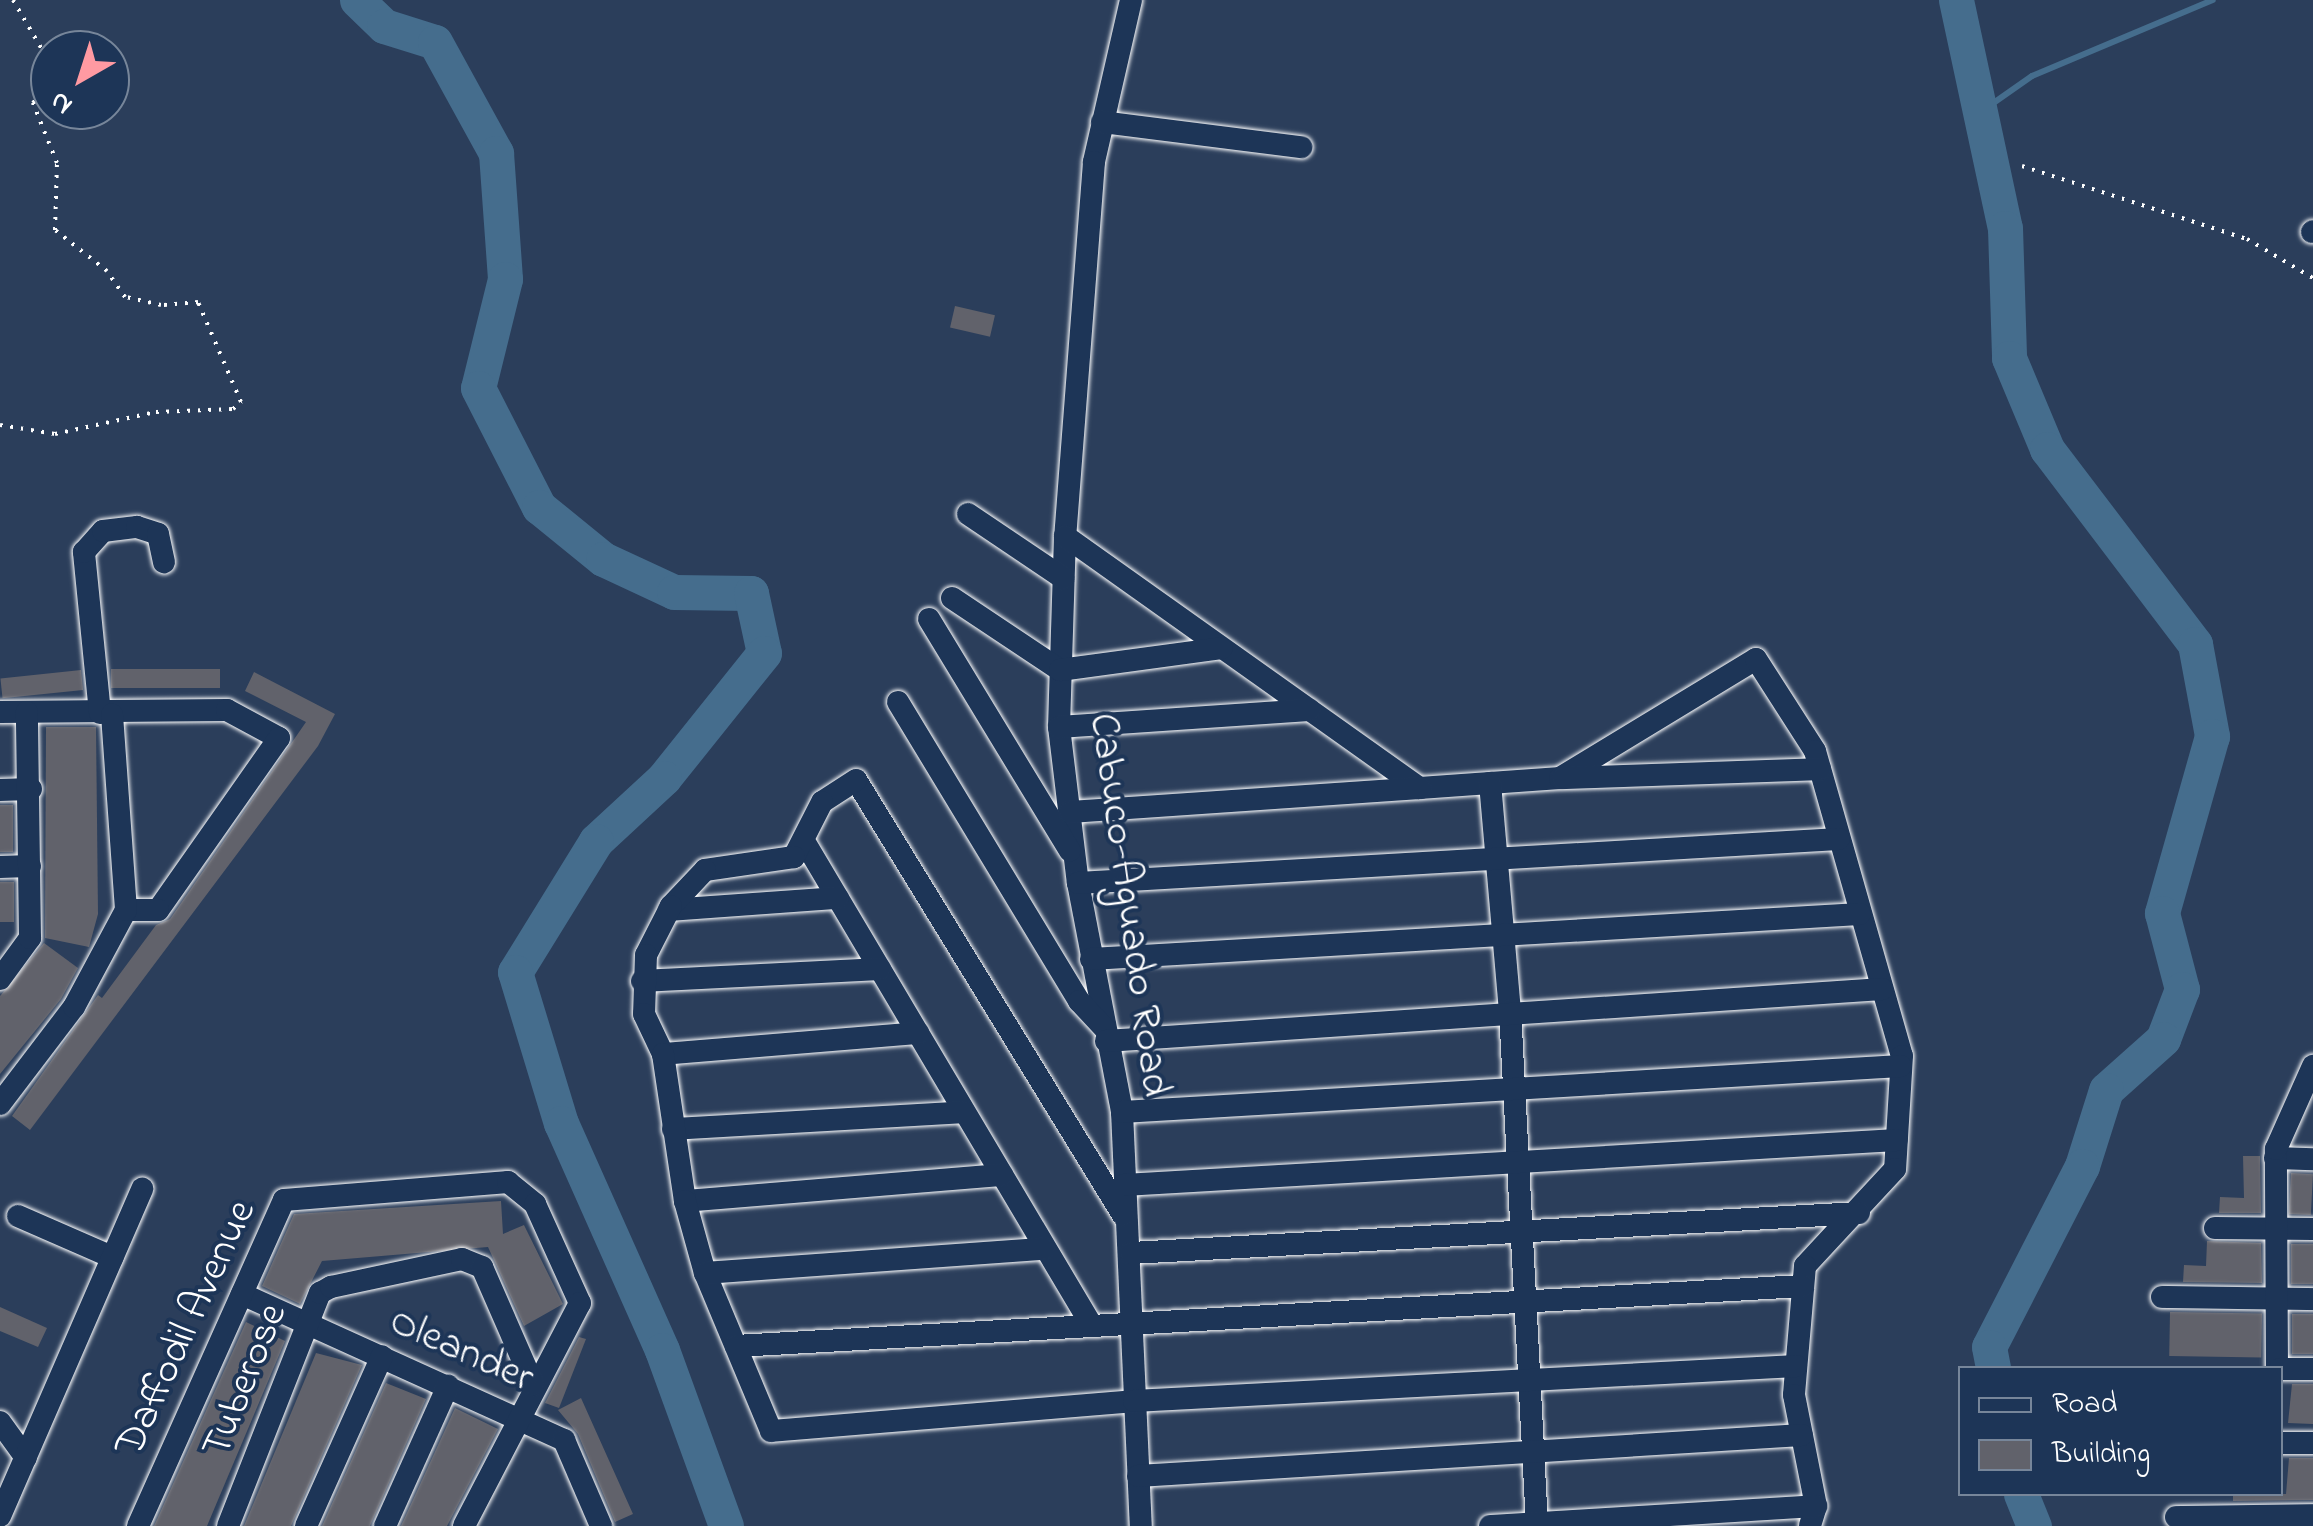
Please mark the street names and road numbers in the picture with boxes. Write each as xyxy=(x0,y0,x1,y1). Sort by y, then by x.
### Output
street label: Cabuco-Aguado Road xyxy=(1076,710,1180,1100)
street label: Daffodil Avenue xyxy=(106,1193,268,1465)
street label: Tuberose xyxy=(192,1297,300,1465)
street label: Oleander xyxy=(381,1297,541,1405)

